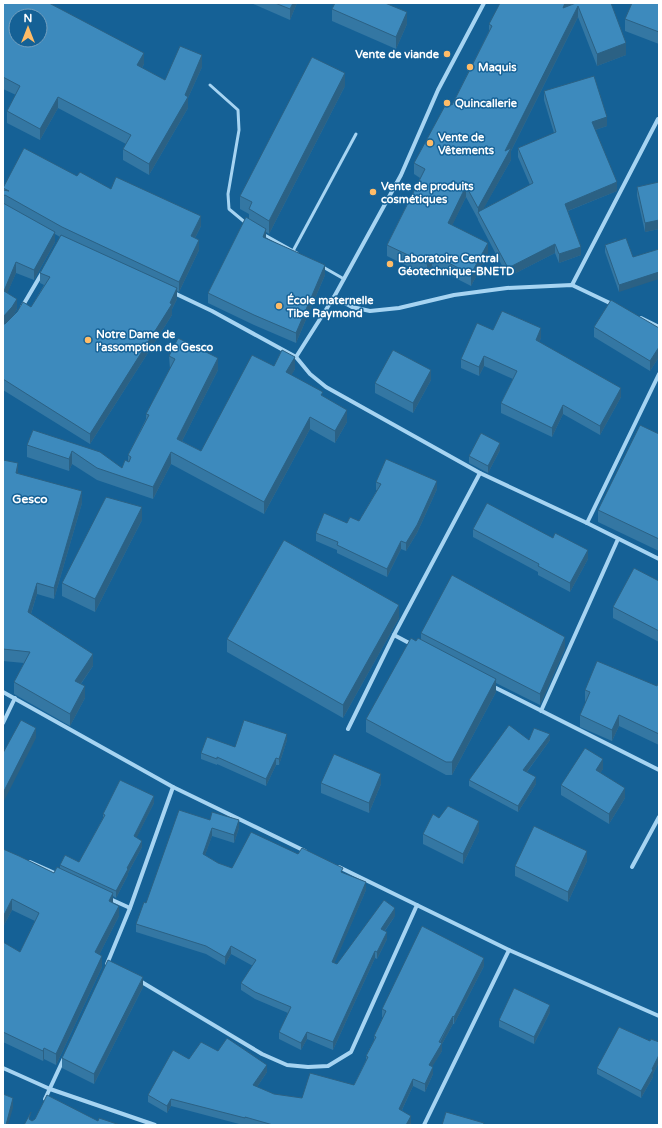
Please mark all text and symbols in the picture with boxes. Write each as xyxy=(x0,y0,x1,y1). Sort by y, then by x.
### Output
north arrow xyxy=(8,8,48,48)
text: N xyxy=(24,12,32,25)
place label: Vente de viande xyxy=(355,48,440,61)
marker: Vente de viande xyxy=(442,49,452,59)
place label: Maquis xyxy=(478,61,517,75)
marker: Maquis xyxy=(465,62,475,72)
place label: Quincallerie xyxy=(455,97,518,110)
marker: Quincallerie xyxy=(442,98,452,108)
place label: Vente de Vêtements xyxy=(438,131,495,157)
marker: Vente de Vêtements xyxy=(425,138,435,148)
place label: Vente de produits cosmétiques xyxy=(381,180,474,207)
marker: Vente de produits cosmétiques xyxy=(368,187,378,197)
place label: Laboratoire Central Géotechnique-BNETD xyxy=(398,252,514,279)
marker: Laboratoire Central Géotechnique-BNETD xyxy=(385,259,395,269)
place label: École maternelle Tibe Raymond xyxy=(286,293,374,321)
marker: École maternelle Tibe Raymond xyxy=(274,301,284,311)
place label: Notre Dame de l’assomption de Gesco xyxy=(96,328,213,355)
marker: Notre Dame de l’assomption de Gesco xyxy=(83,335,93,345)
district label: Gesco xyxy=(12,492,48,506)

